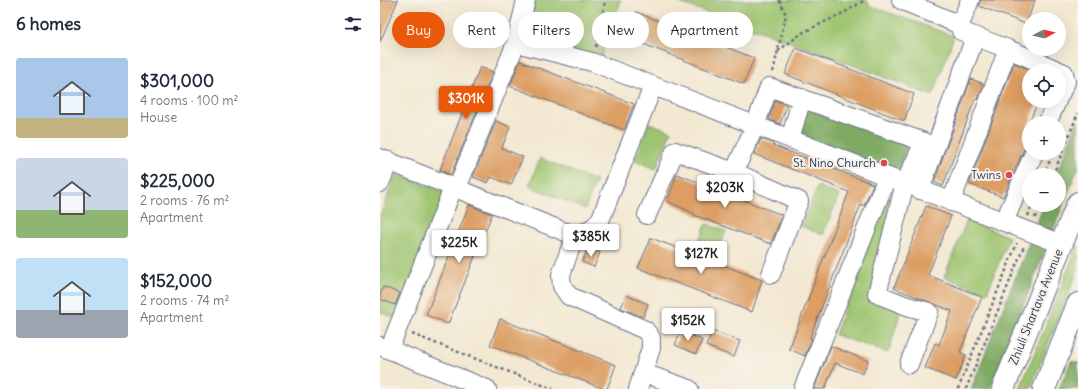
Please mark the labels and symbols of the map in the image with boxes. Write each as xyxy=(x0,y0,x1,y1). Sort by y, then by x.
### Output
north arrow xyxy=(1022,12,1066,56)
pin: $301K xyxy=(438,86,494,120)
place label: St. Nino Church xyxy=(793,155,876,170)
marker: St. Nino Church xyxy=(879,158,889,168)
place label: Twins xyxy=(971,167,1001,182)
marker: Twins xyxy=(1004,170,1014,180)
pin: $203K xyxy=(697,175,753,209)
pin: $385K xyxy=(563,224,619,258)
pin: $225K xyxy=(431,230,487,264)
pin: $127K xyxy=(673,241,729,275)
street label: Zhiuli Shartava Avenue xyxy=(1005,247,1066,367)
pin: $152K xyxy=(660,308,716,342)

